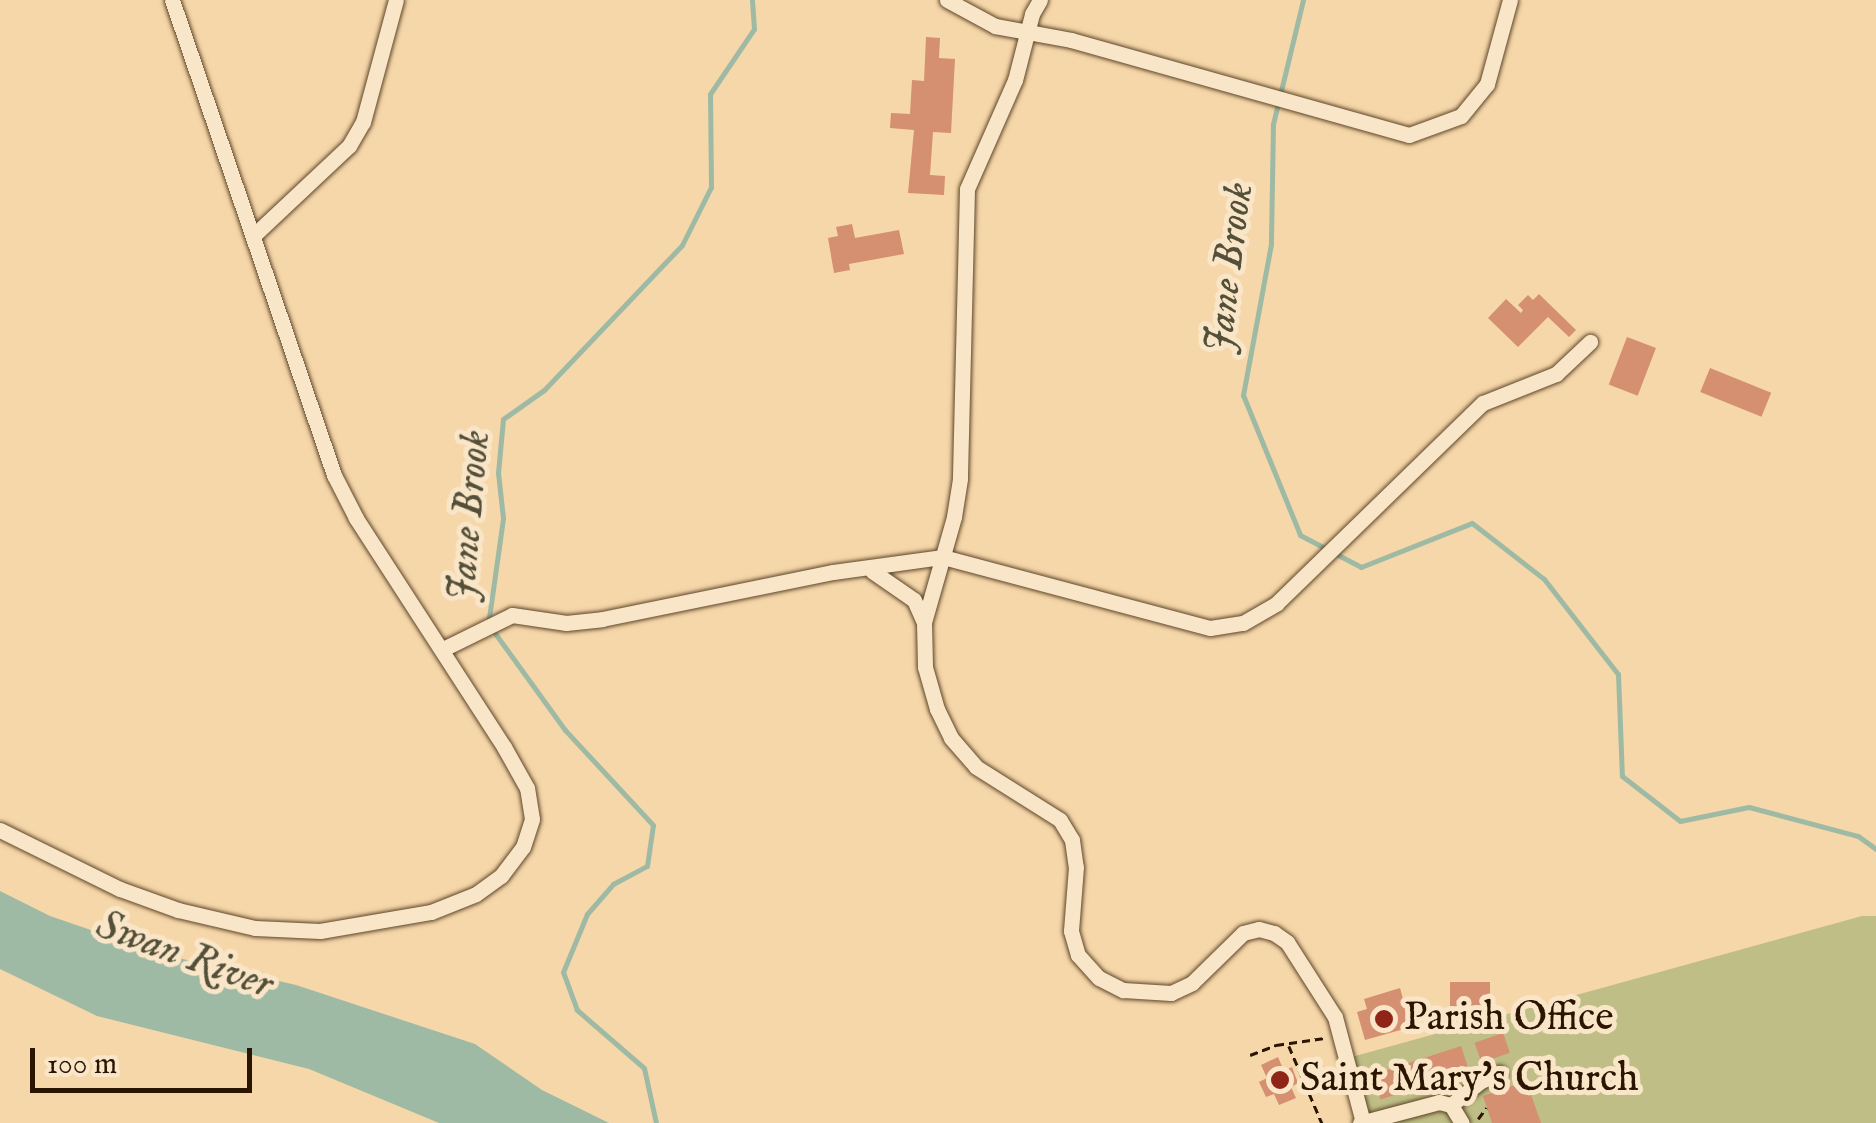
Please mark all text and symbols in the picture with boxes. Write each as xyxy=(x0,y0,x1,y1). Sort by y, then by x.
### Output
water label: Jane Brook xyxy=(1195,180,1265,356)
water label: Jane Brook xyxy=(437,428,503,604)
water label: Swan River xyxy=(89,901,279,1011)
place label: Parish Office xyxy=(1404,995,1614,1043)
marker: Parish Office xyxy=(1373,1008,1395,1030)
scale bar xyxy=(35,1028,258,1090)
text: 100 m xyxy=(47,1046,117,1084)
place label: Saint Mary's Church xyxy=(1300,1056,1638,1104)
marker: Saint Mary's Church xyxy=(1269,1069,1291,1091)

